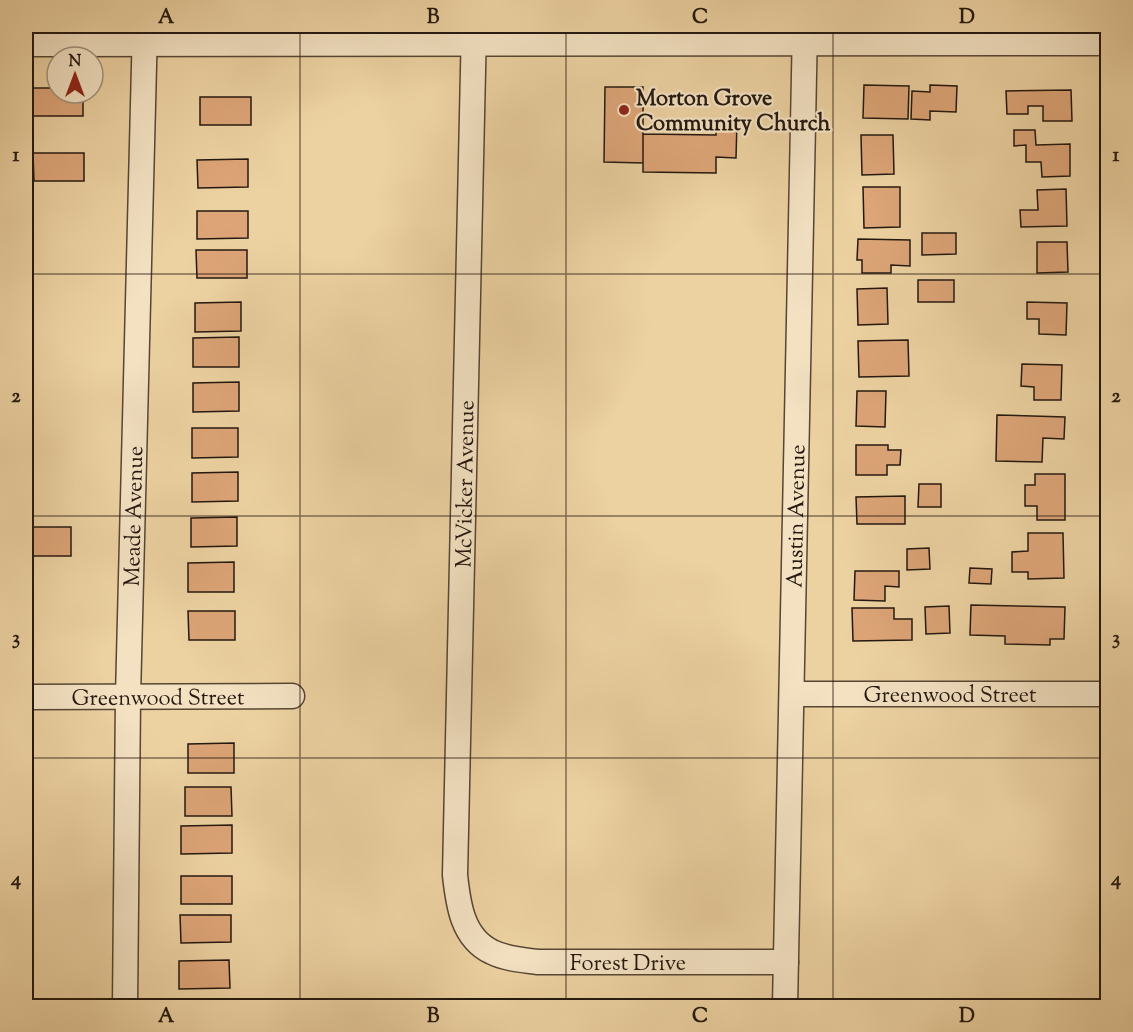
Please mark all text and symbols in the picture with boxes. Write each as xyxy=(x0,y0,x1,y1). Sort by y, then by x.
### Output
text: A xyxy=(158,4,175,33)
text: B xyxy=(427,4,440,33)
text: C xyxy=(692,4,708,33)
text: D xyxy=(959,4,975,33)
north arrow xyxy=(45,45,105,105)
text: N xyxy=(69,51,82,74)
place label: Morton Grove Community Church xyxy=(636,84,831,141)
marker: Morton Grove Community Church xyxy=(617,103,631,117)
text: 1 xyxy=(13,142,20,171)
text: 1 xyxy=(1113,142,1120,171)
text: 2 xyxy=(11,383,21,412)
text: 2 xyxy=(1111,383,1121,412)
street label: McVicker Avenue xyxy=(450,400,484,568)
street label: Austin Avenue xyxy=(781,444,815,588)
street label: Meade Avenue xyxy=(118,445,153,587)
text: 3 xyxy=(12,625,20,654)
text: 3 xyxy=(1112,625,1120,654)
street label: Greenwood Street xyxy=(863,681,1037,713)
street label: Greenwood Street xyxy=(71,683,245,716)
text: 4 xyxy=(10,866,21,895)
text: 4 xyxy=(1110,866,1121,895)
street label: Forest Drive xyxy=(570,949,686,981)
text: A xyxy=(158,1003,175,1032)
text: B xyxy=(427,1003,440,1032)
text: C xyxy=(692,1003,708,1032)
text: D xyxy=(959,1003,975,1032)

